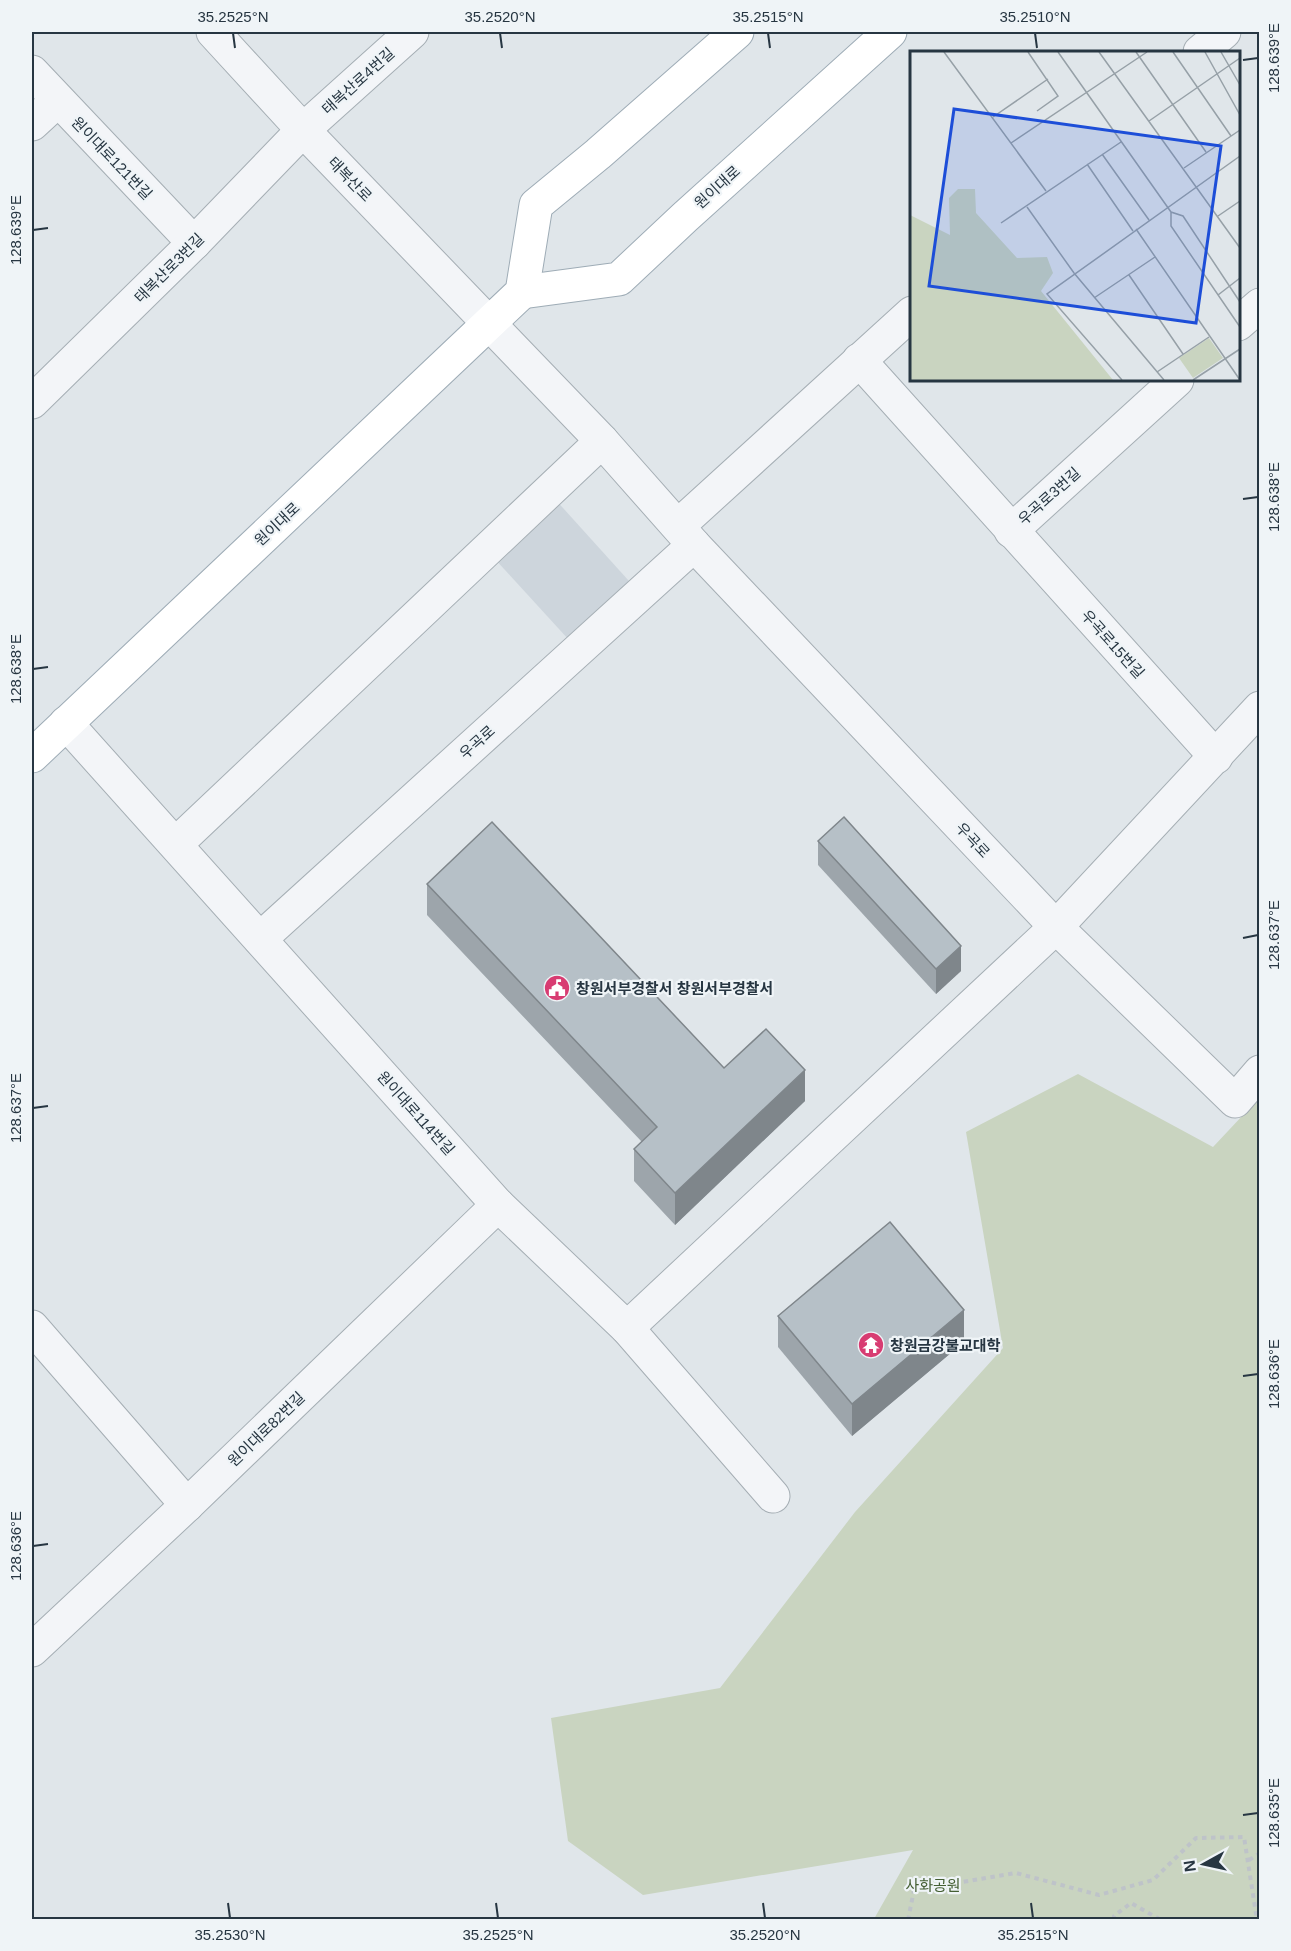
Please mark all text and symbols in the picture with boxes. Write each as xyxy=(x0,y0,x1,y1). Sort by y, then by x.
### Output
text: 35.2525°N xyxy=(197,8,269,25)
text: 35.2520°N xyxy=(464,8,536,25)
text: 35.2515°N xyxy=(732,8,804,25)
text: 35.2510°N xyxy=(999,8,1071,25)
text: 128.639°E xyxy=(1265,23,1282,93)
street label: 태복산로4번길 xyxy=(318,44,398,118)
inset map xyxy=(910,51,1240,381)
street label: 원이대로121번길 xyxy=(68,113,156,203)
street label: 태복산로 xyxy=(325,153,375,205)
street label: 원이대로 xyxy=(691,162,743,212)
text: 128.639°E xyxy=(7,195,24,265)
street label: 태복산로3번길 xyxy=(131,230,207,306)
text: 128.638°E xyxy=(1265,462,1282,532)
street label: 우곡로3번길 xyxy=(1015,464,1083,528)
street label: 원이대로 xyxy=(251,499,303,549)
street label: 우곡로15번길 xyxy=(1078,606,1148,682)
text: 128.638°E xyxy=(7,634,24,704)
street label: 우곡로 xyxy=(456,722,498,762)
street label: 우곡로 xyxy=(953,819,993,861)
text: 128.637°E xyxy=(1265,900,1282,970)
public building icon: 창원서부경찰서 창원서부경찰서 xyxy=(542,973,572,1003)
place label: 창원서부경찰서 창원서부경찰서 xyxy=(576,980,773,997)
street label: 원이대로114번길 xyxy=(374,1068,458,1158)
text: 128.637°E xyxy=(7,1073,24,1143)
temple icon: 창원금강불교대학 xyxy=(856,1330,886,1360)
place label: 창원금강불교대학 xyxy=(890,1337,1001,1354)
text: 128.636°E xyxy=(1265,1339,1282,1409)
street label: 원이대로82번길 xyxy=(224,1388,308,1470)
text: 128.636°E xyxy=(7,1511,24,1581)
text: 128.635°E xyxy=(1265,1778,1282,1848)
north arrow xyxy=(1174,1834,1234,1894)
text: N xyxy=(1180,1859,1199,1873)
park label: 사화공원 xyxy=(905,1877,961,1894)
text: 35.2530°N xyxy=(194,1926,266,1943)
text: 35.2525°N xyxy=(462,1926,534,1943)
text: 35.2520°N xyxy=(729,1926,801,1943)
text: 35.2515°N xyxy=(997,1926,1069,1943)

